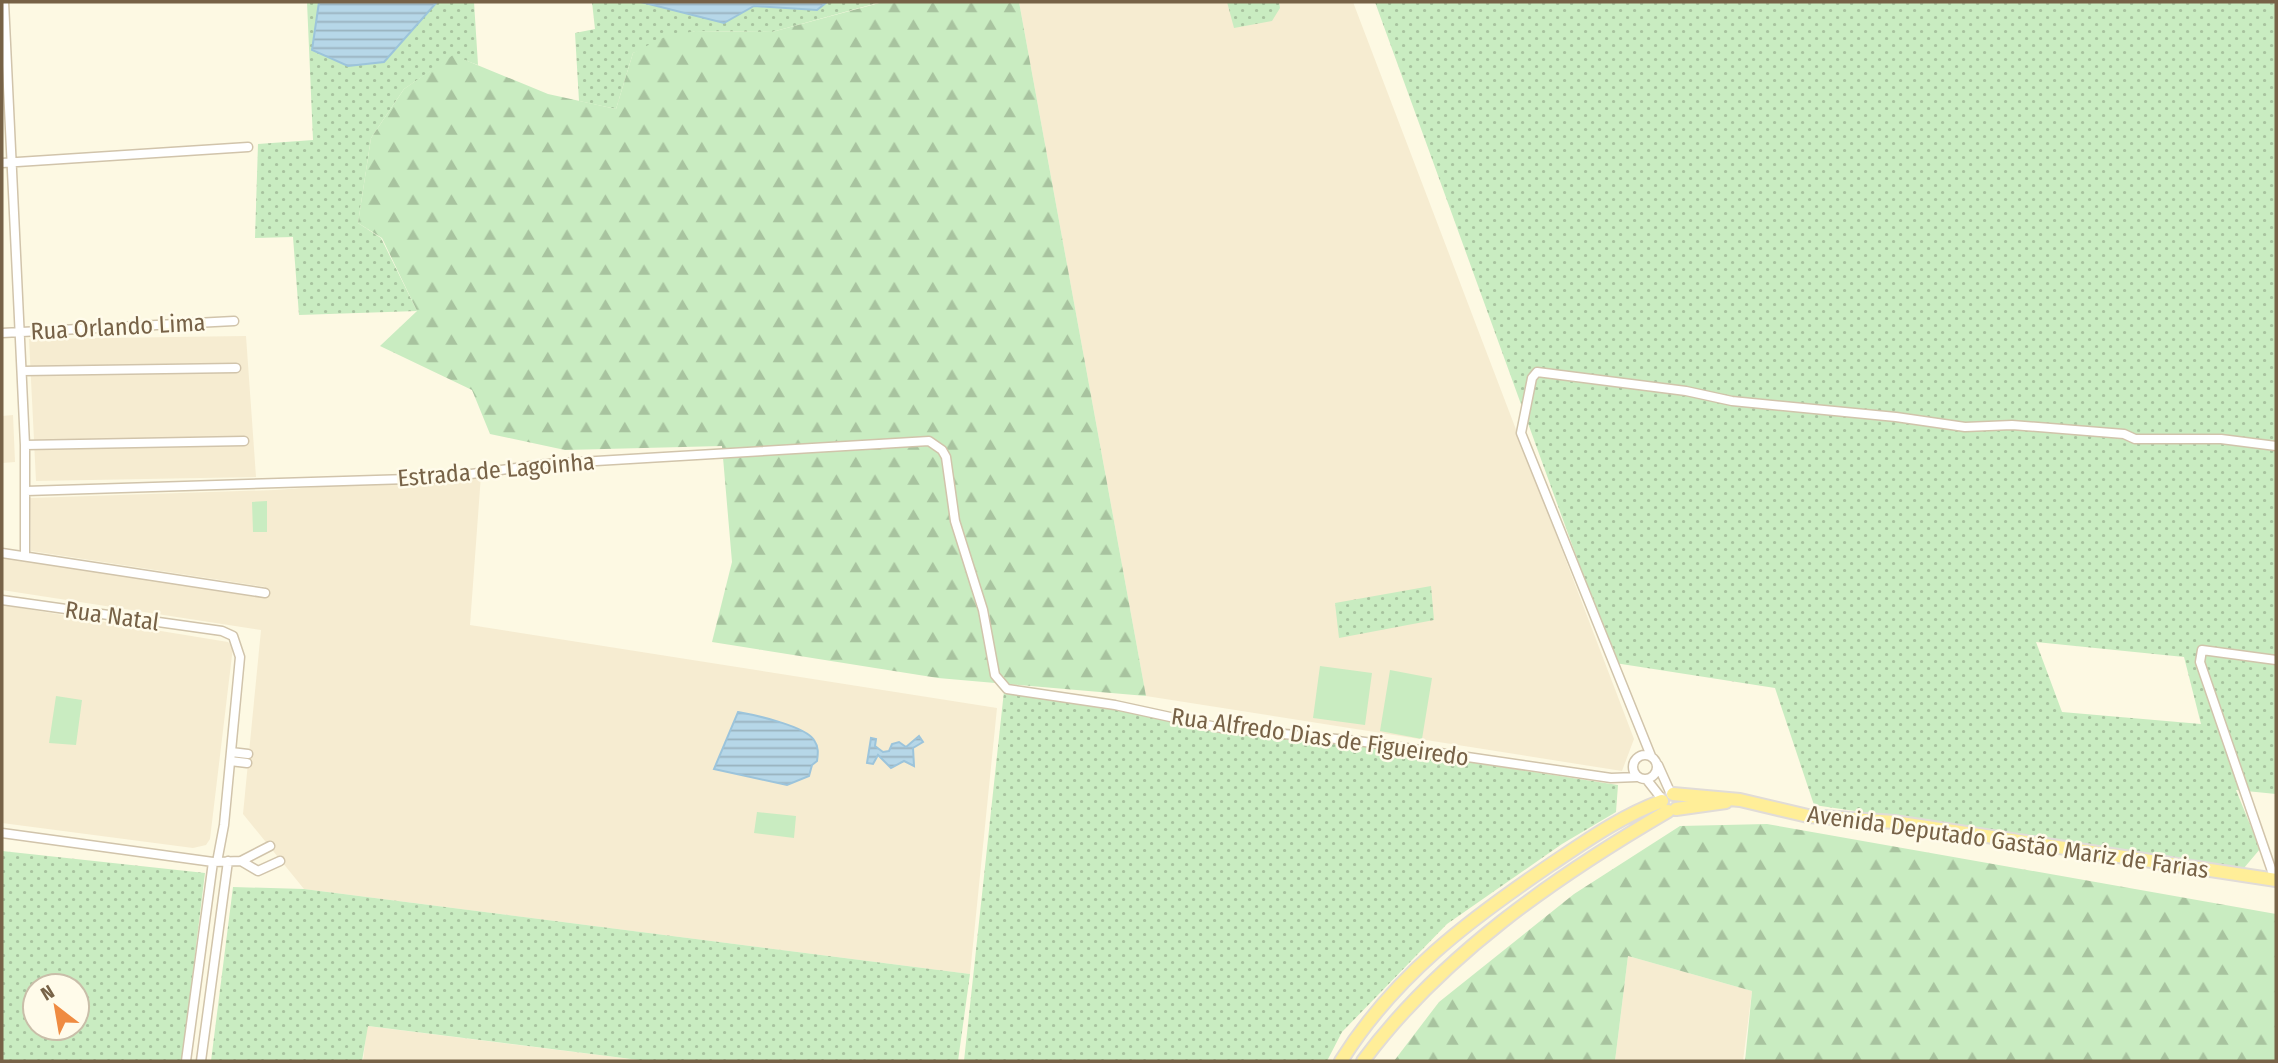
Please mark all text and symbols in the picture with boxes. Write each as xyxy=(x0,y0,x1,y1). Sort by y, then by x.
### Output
street label: Rua Orlando Lima xyxy=(30,308,206,346)
street label: Estrada de Lagoinha xyxy=(396,447,596,493)
street label: Rua Natal xyxy=(63,596,161,636)
street label: Rua Alfredo Dias de Figueiredo xyxy=(1169,702,1471,772)
street label: Avenida Deputado Gastão Mariz de Farias xyxy=(1806,800,2210,884)
north arrow xyxy=(21,972,91,1042)
text: N xyxy=(37,980,58,1006)

